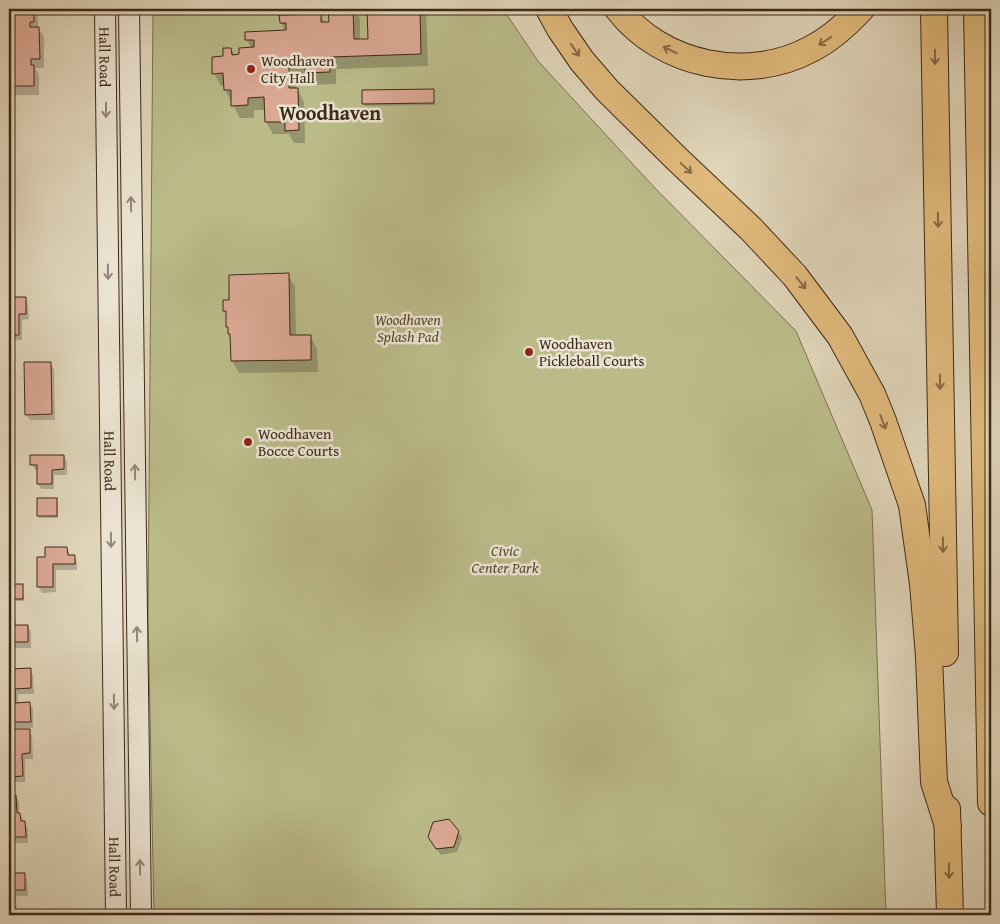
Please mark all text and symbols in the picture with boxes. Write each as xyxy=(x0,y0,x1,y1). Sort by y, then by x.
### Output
street label: Hall Road xyxy=(95,27,116,87)
one-way arrow xyxy=(818,36,832,46)
one-way arrow xyxy=(569,43,580,57)
one-way arrow xyxy=(663,45,678,55)
one-way arrow xyxy=(930,49,940,65)
place label: Woodhaven City Hall xyxy=(261,50,335,88)
marker: Woodhaven City Hall xyxy=(245,63,257,75)
district label: Woodhaven xyxy=(279,98,381,127)
one-way arrow xyxy=(101,102,111,118)
one-way arrow xyxy=(680,162,692,174)
one-way arrow xyxy=(126,196,136,212)
one-way arrow xyxy=(933,212,942,228)
one-way arrow xyxy=(103,264,112,280)
one-way arrow xyxy=(795,276,806,289)
park label: Woodhaven Splash Pad xyxy=(375,309,441,347)
place label: Woodhaven Pickleball Courts xyxy=(539,333,645,371)
marker: Woodhaven Pickleball Courts xyxy=(523,346,535,358)
one-way arrow xyxy=(935,374,945,390)
one-way arrow xyxy=(879,414,888,429)
place label: Woodhaven Bocce Courts xyxy=(258,423,339,461)
street label: Hall Road xyxy=(100,431,121,491)
marker: Woodhaven Bocce Courts xyxy=(242,436,254,448)
one-way arrow xyxy=(130,464,140,480)
one-way arrow xyxy=(106,532,116,548)
one-way arrow xyxy=(938,536,948,553)
park label: Civic Center Park xyxy=(471,540,539,578)
one-way arrow xyxy=(132,626,142,642)
one-way arrow xyxy=(109,694,118,710)
street label: Hall Road xyxy=(105,837,126,897)
one-way arrow xyxy=(135,859,145,875)
one-way arrow xyxy=(944,863,953,879)

